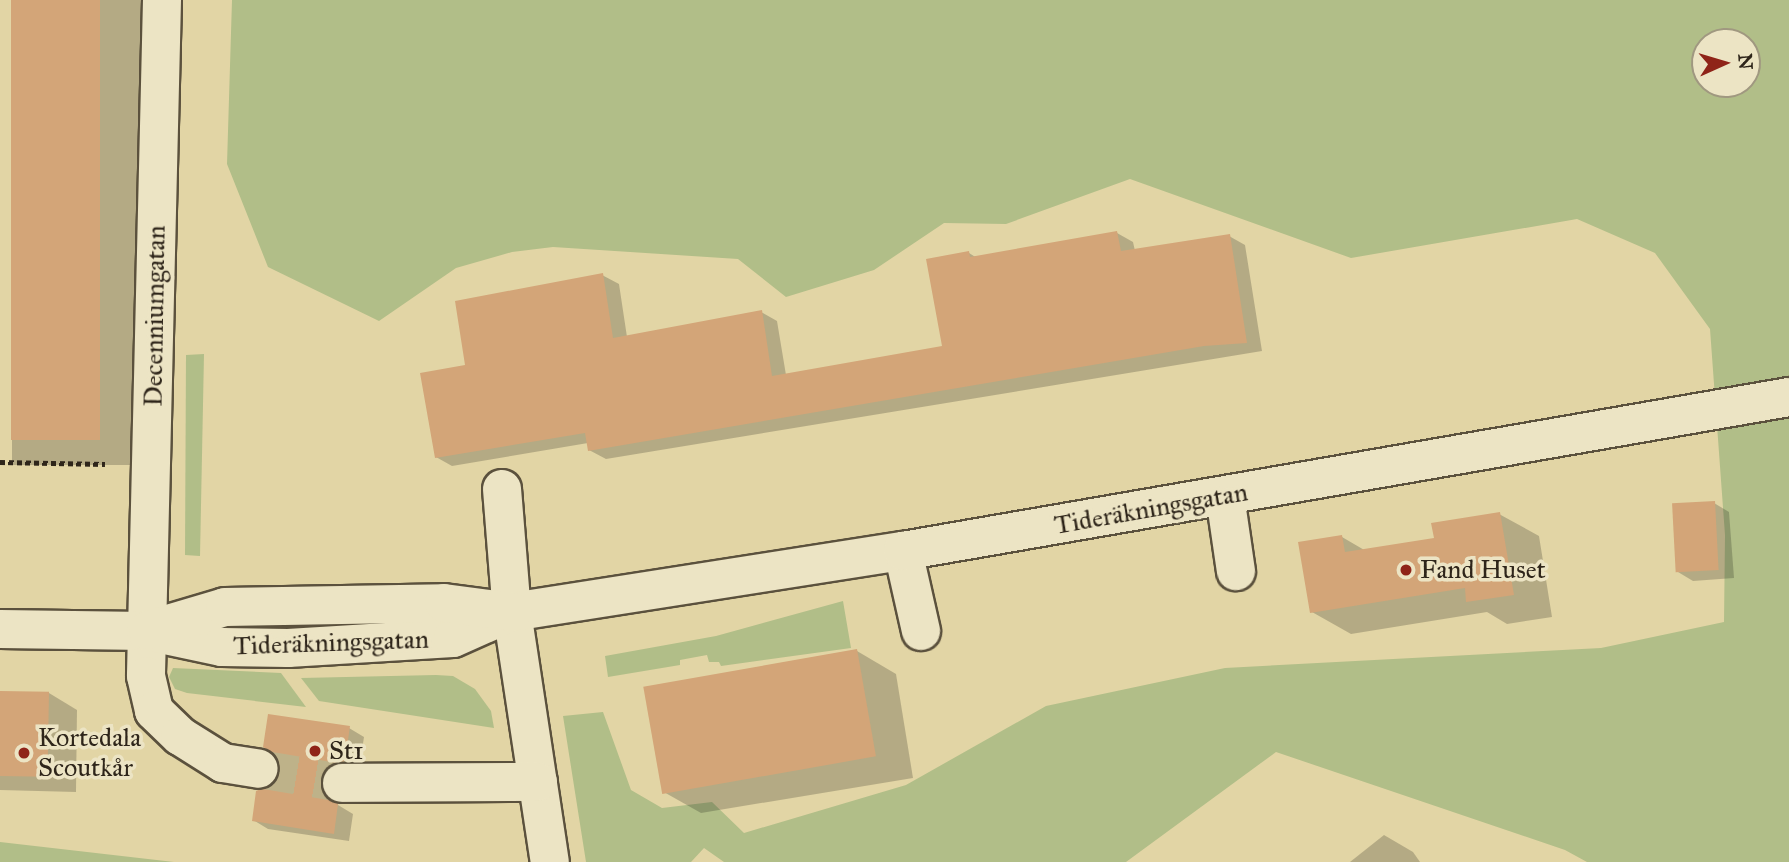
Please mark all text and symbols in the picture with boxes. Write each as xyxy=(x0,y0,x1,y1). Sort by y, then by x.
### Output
north arrow xyxy=(1691,28,1761,98)
text: N xyxy=(1733,53,1757,70)
street label: Decenniumgatan xyxy=(138,225,172,407)
street label: Tideräkningsgatan xyxy=(1052,477,1250,541)
place label: Fand Huset xyxy=(1420,554,1546,586)
marker: Fand Huset xyxy=(1398,562,1414,578)
street label: Tideräkningsgatan xyxy=(233,624,429,662)
place label: Kortedala Scoutkår xyxy=(38,722,141,784)
place label: St1 xyxy=(329,735,363,767)
marker: St1 xyxy=(307,743,323,759)
marker: Kortedala Scoutkår xyxy=(16,745,32,761)

